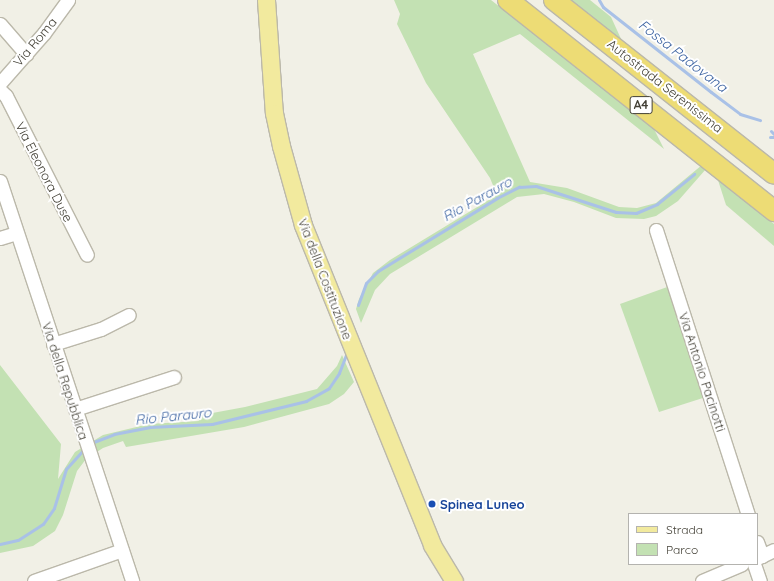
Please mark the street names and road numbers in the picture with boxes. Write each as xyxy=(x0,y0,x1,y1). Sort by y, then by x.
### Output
street label: Via Roma xyxy=(10,14,60,70)
street label: Autostrada Serenissima xyxy=(604,36,726,136)
road number: A4 xyxy=(629,95,653,115)
street label: Via Eleonora Duse xyxy=(12,119,76,225)
street label: Via della Costituzione xyxy=(295,216,355,342)
street label: Via Antonio Pacinotti xyxy=(675,310,729,434)
street label: Via della Repubblica xyxy=(39,320,91,442)

